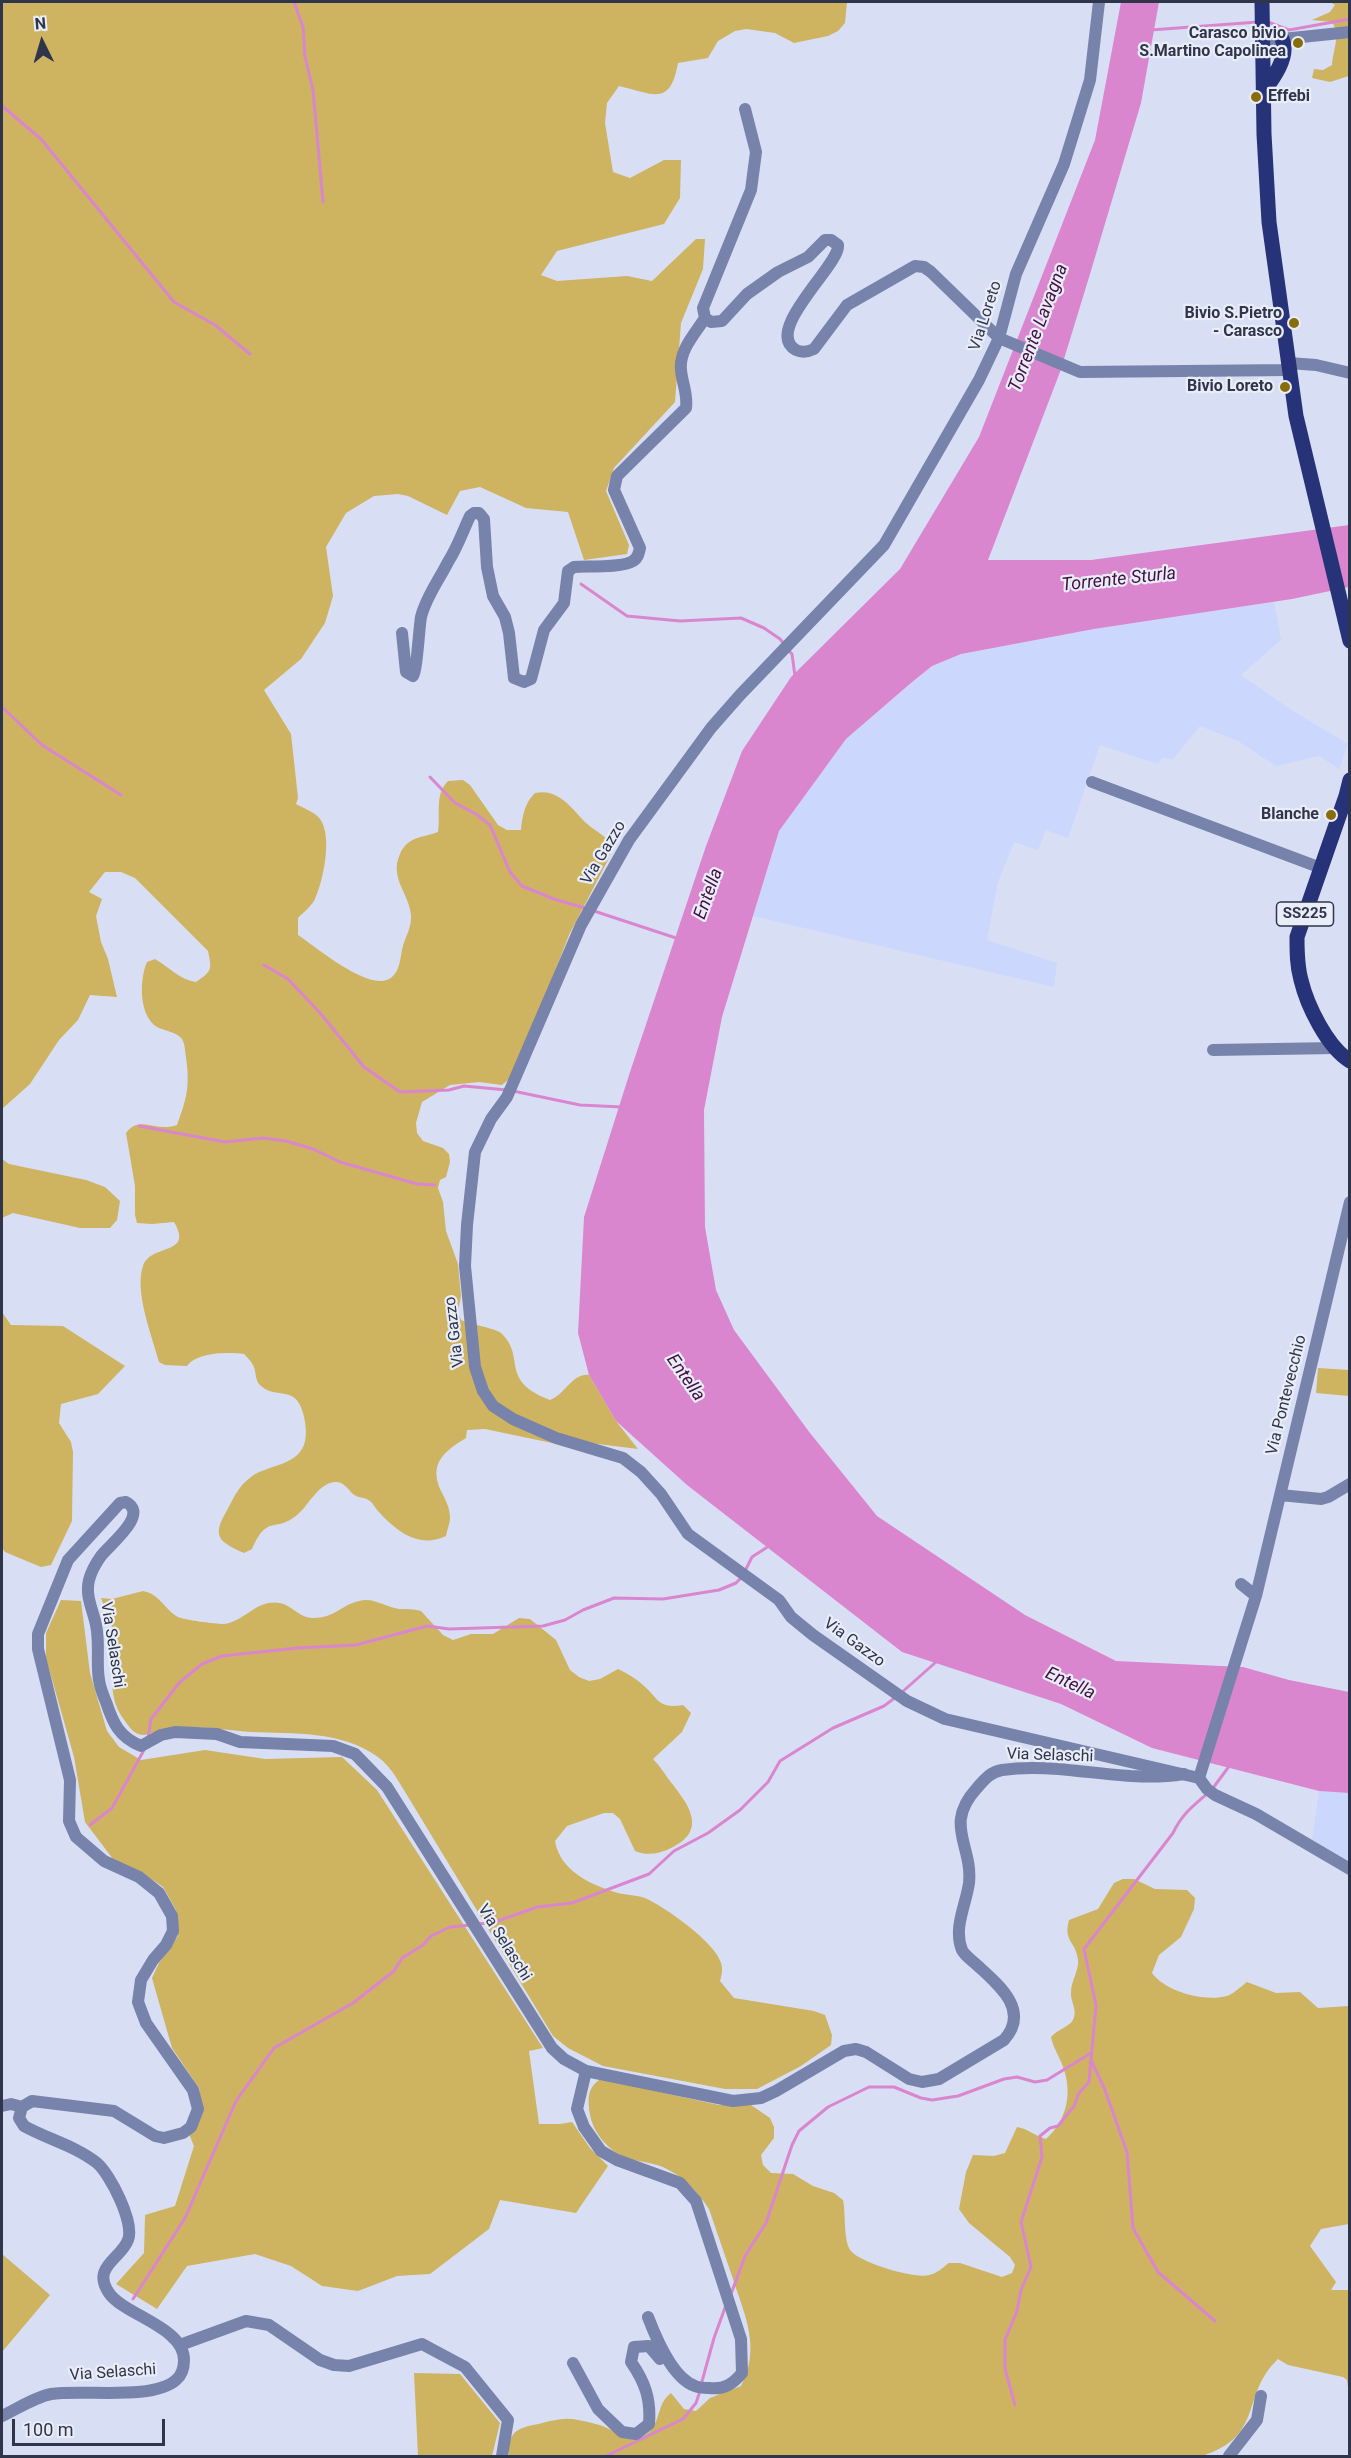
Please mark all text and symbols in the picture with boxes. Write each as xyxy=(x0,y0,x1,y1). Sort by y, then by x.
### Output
north arrow xyxy=(12,12,72,72)
text: N xyxy=(34,14,47,34)
place label: Carasco bivio S.Martino Capolinea xyxy=(1139,24,1286,62)
marker: Carasco bivio S.Martino Capolinea xyxy=(1291,36,1305,50)
place label: Effebi xyxy=(1268,87,1310,107)
marker: Effebi xyxy=(1249,90,1263,104)
water label: Torrente Lavagna xyxy=(1005,261,1073,395)
street label: Via Loreto xyxy=(966,279,1006,353)
place label: Bivio S.Pietro - Carasco xyxy=(1184,304,1282,342)
marker: Bivio S.Pietro - Carasco xyxy=(1287,316,1301,330)
place label: Bivio Loreto xyxy=(1187,377,1273,397)
marker: Bivio Loreto xyxy=(1278,380,1292,394)
water label: Torrente Sturla xyxy=(1061,563,1177,597)
place label: Blanche xyxy=(1261,805,1319,825)
marker: Blanche xyxy=(1324,808,1338,822)
street label: Via Gazzo xyxy=(577,818,631,888)
water label: Entella xyxy=(690,866,728,922)
road number: SS225 xyxy=(1276,902,1334,926)
street label: Via Gazzo xyxy=(441,1295,469,1369)
street label: Via Pontevecchio xyxy=(1263,1333,1311,1457)
water label: Entella xyxy=(661,1350,709,1406)
street label: Via Selaschi xyxy=(96,1601,128,1689)
street label: Via Gazzo xyxy=(820,1614,888,1672)
water label: Entella xyxy=(1042,1663,1098,1705)
street label: Via Selaschi xyxy=(1006,1745,1094,1767)
street label: Via Selaschi xyxy=(473,1901,535,1985)
street label: Via Selaschi xyxy=(69,2360,157,2386)
scale bar xyxy=(15,2407,168,2445)
text: 100 m xyxy=(23,2419,74,2440)

